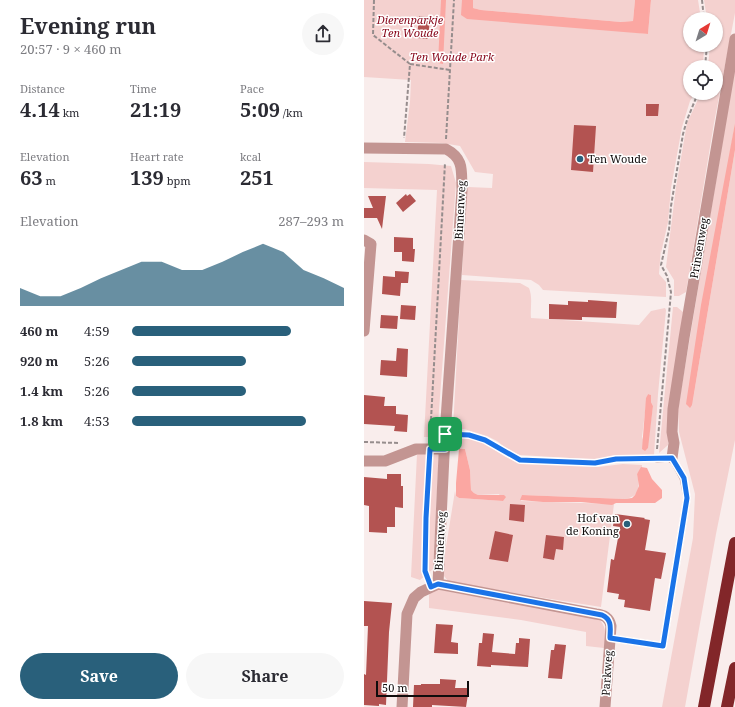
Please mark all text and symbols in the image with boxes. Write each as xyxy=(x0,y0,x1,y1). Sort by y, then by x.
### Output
text: Evening run xyxy=(20,10,156,40)
park label: Dierenparkje Ten Woude xyxy=(376,12,444,40)
north arrow xyxy=(683,12,723,52)
map controls xyxy=(683,12,723,100)
button: share xyxy=(302,13,344,55)
text: 20:57 · 9 × 460 m xyxy=(20,40,122,58)
park label: Ten Woude Park xyxy=(410,49,495,64)
button: locate xyxy=(683,60,723,100)
text: Distance xyxy=(20,81,65,96)
text: Time xyxy=(130,81,157,96)
text: Pace xyxy=(240,81,264,96)
text: 4.14 xyxy=(20,96,60,123)
text: 21:19 xyxy=(130,96,181,123)
text: 5:09 xyxy=(240,96,280,123)
text: km xyxy=(60,105,79,120)
text: /km xyxy=(280,105,303,120)
text: Elevation xyxy=(20,149,70,164)
text: Heart rate xyxy=(130,149,184,164)
text: kcal xyxy=(240,149,261,164)
place label: Ten Woude xyxy=(588,151,647,166)
marker: Ten Woude xyxy=(575,154,585,164)
text: 63 xyxy=(20,164,43,191)
text: 139 xyxy=(130,164,164,191)
text: 251 xyxy=(240,164,274,191)
text: m xyxy=(43,173,56,188)
text: bpm xyxy=(164,173,191,188)
street label: Binnenweg xyxy=(450,180,469,240)
text: Elevation xyxy=(20,212,79,230)
text: 287–293 m xyxy=(278,212,344,230)
street label: Prinsenweg xyxy=(686,216,711,280)
text: 460 m xyxy=(20,322,58,340)
text: 4:59 xyxy=(84,322,110,340)
text: 920 m xyxy=(20,352,58,370)
text: 5:26 xyxy=(84,352,110,370)
text: 1.4 km xyxy=(20,382,63,400)
text: 5:26 xyxy=(84,382,110,400)
text: 1.8 km xyxy=(20,412,63,430)
text: 4:53 xyxy=(84,412,110,430)
pin xyxy=(428,417,462,451)
icon: arrive xyxy=(434,423,456,445)
place label: Hof van de Koning xyxy=(566,510,619,538)
street label: Binnenweg xyxy=(430,511,449,571)
marker: Hof van de Koning xyxy=(622,519,632,529)
street label: Parkweg xyxy=(597,650,616,696)
button: Save xyxy=(20,653,178,699)
button: Share xyxy=(186,653,344,699)
scale bar xyxy=(376,679,469,698)
text: 50 m xyxy=(382,680,408,695)

